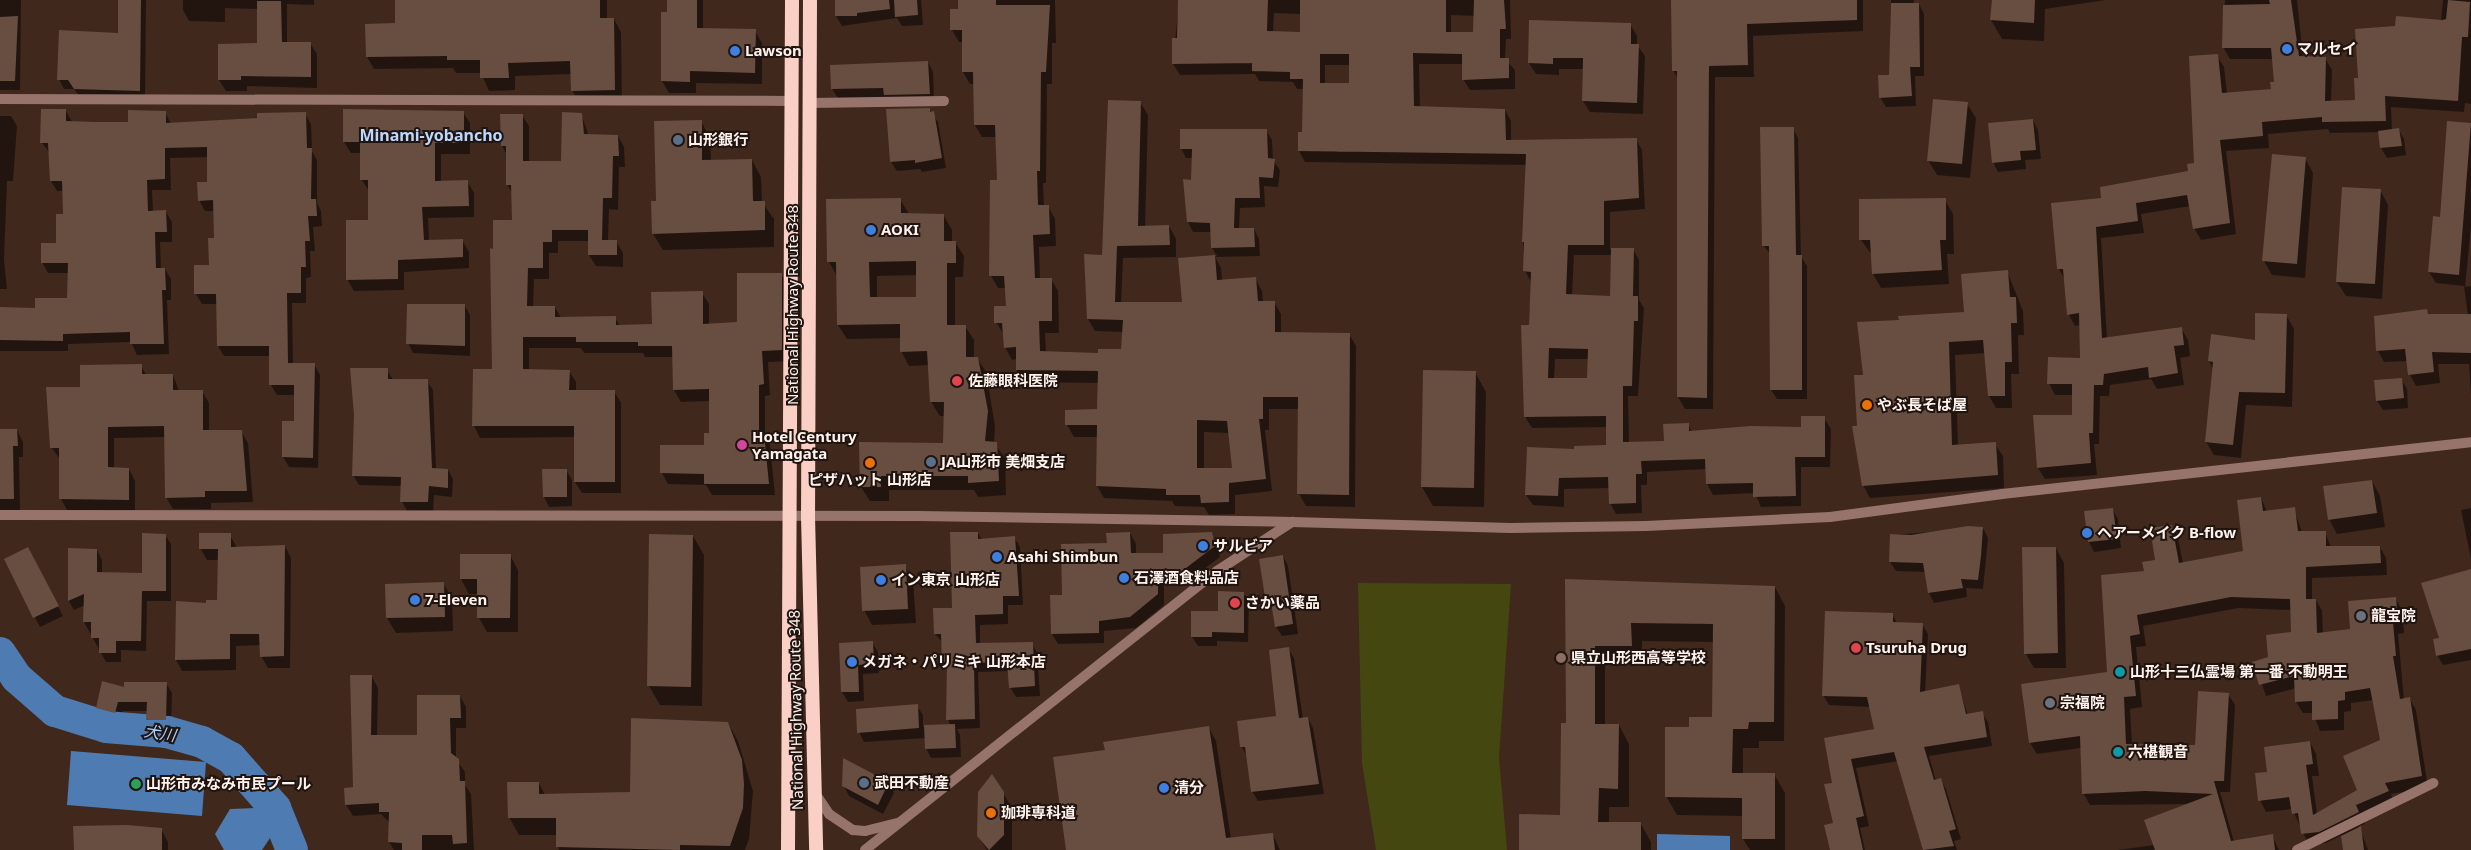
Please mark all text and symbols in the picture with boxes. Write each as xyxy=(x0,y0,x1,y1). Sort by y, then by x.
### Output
place label: マルセイ xyxy=(2297,40,2357,58)
place label: Lawson xyxy=(745,42,802,60)
marker: マルセイ xyxy=(2281,43,2293,55)
marker: Lawson xyxy=(729,45,741,57)
district label: Minami-yobancho xyxy=(359,125,503,145)
place label: 山形銀行 xyxy=(688,131,748,149)
marker: 山形銀行 xyxy=(672,134,684,146)
street label: National Highway Route 348 xyxy=(784,205,802,405)
place label: AOKI xyxy=(881,221,919,239)
marker: AOKI xyxy=(865,224,877,236)
place label: 佐藤眼科医院 xyxy=(968,372,1058,390)
marker: 佐藤眼科医院 xyxy=(950,374,964,388)
place label: やぶ長そば屋 xyxy=(1877,396,1967,414)
marker: やぶ長そば屋 xyxy=(1861,399,1873,411)
place label: Hotel Century Yamagata xyxy=(752,427,857,462)
marker: Hotel Century Yamagata xyxy=(736,439,748,451)
place label: JA山形市 美畑支店 xyxy=(941,453,1065,471)
marker: JA山形市 美畑支店 xyxy=(925,456,937,468)
marker: ピザハット 山形店 xyxy=(864,457,876,469)
place label: ピザハット 山形店 xyxy=(808,471,932,489)
place label: ヘアーメイク B-flow xyxy=(2097,524,2237,542)
marker: ヘアーメイク B-flow xyxy=(2081,527,2093,539)
place label: サルビア xyxy=(1213,537,1273,555)
marker: サルビア xyxy=(1197,540,1209,552)
place label: Asahi Shimbun xyxy=(1007,548,1118,566)
marker: Asahi Shimbun xyxy=(991,551,1003,563)
place label: 石澤酒食料品店 xyxy=(1134,569,1239,587)
place label: イン東京 山形店 xyxy=(891,571,1000,589)
marker: 石澤酒食料品店 xyxy=(1118,572,1130,584)
marker: イン東京 山形店 xyxy=(875,574,887,586)
place label: 7-Eleven xyxy=(425,591,487,609)
marker: 7-Eleven xyxy=(409,594,421,606)
place label: さかい薬品 xyxy=(1245,594,1320,612)
marker: さかい薬品 xyxy=(1229,597,1241,609)
place label: 龍宝院 xyxy=(2371,607,2416,625)
street label: National Highway Route 348 xyxy=(785,610,807,810)
marker: 龍宝院 xyxy=(2355,610,2367,622)
place label: Tsuruha Drug xyxy=(1866,639,1967,657)
marker: Tsuruha Drug xyxy=(1850,642,1862,654)
place label: 県立山形西高等学校 xyxy=(1571,649,1706,667)
marker: 県立山形西高等学校 xyxy=(1555,652,1567,664)
place label: メガネ・パリミキ 山形本店 xyxy=(862,653,1046,671)
marker: メガネ・パリミキ 山形本店 xyxy=(846,656,858,668)
place label: 山形十三仏霊場 第一番 不動明王 xyxy=(2130,663,2348,681)
marker: 山形十三仏霊場 第一番 不動明王 xyxy=(2114,666,2126,678)
place label: 宗福院 xyxy=(2060,694,2105,712)
marker: 宗福院 xyxy=(2044,697,2056,709)
water label: 犬川 xyxy=(143,721,177,745)
place label: 六椹観音 xyxy=(2128,743,2188,761)
marker: 六椹観音 xyxy=(2112,746,2124,758)
place label: 武田不動産 xyxy=(874,774,949,792)
place label: 山形市みなみ市民プール xyxy=(146,775,311,793)
marker: 武田不動産 xyxy=(858,777,870,789)
marker: 山形市みなみ市民プール xyxy=(130,778,142,790)
place label: 清分 xyxy=(1174,779,1204,797)
marker: 清分 xyxy=(1158,782,1170,794)
place label: 珈琲専科道 xyxy=(1001,804,1076,822)
marker: 珈琲専科道 xyxy=(985,807,997,819)

